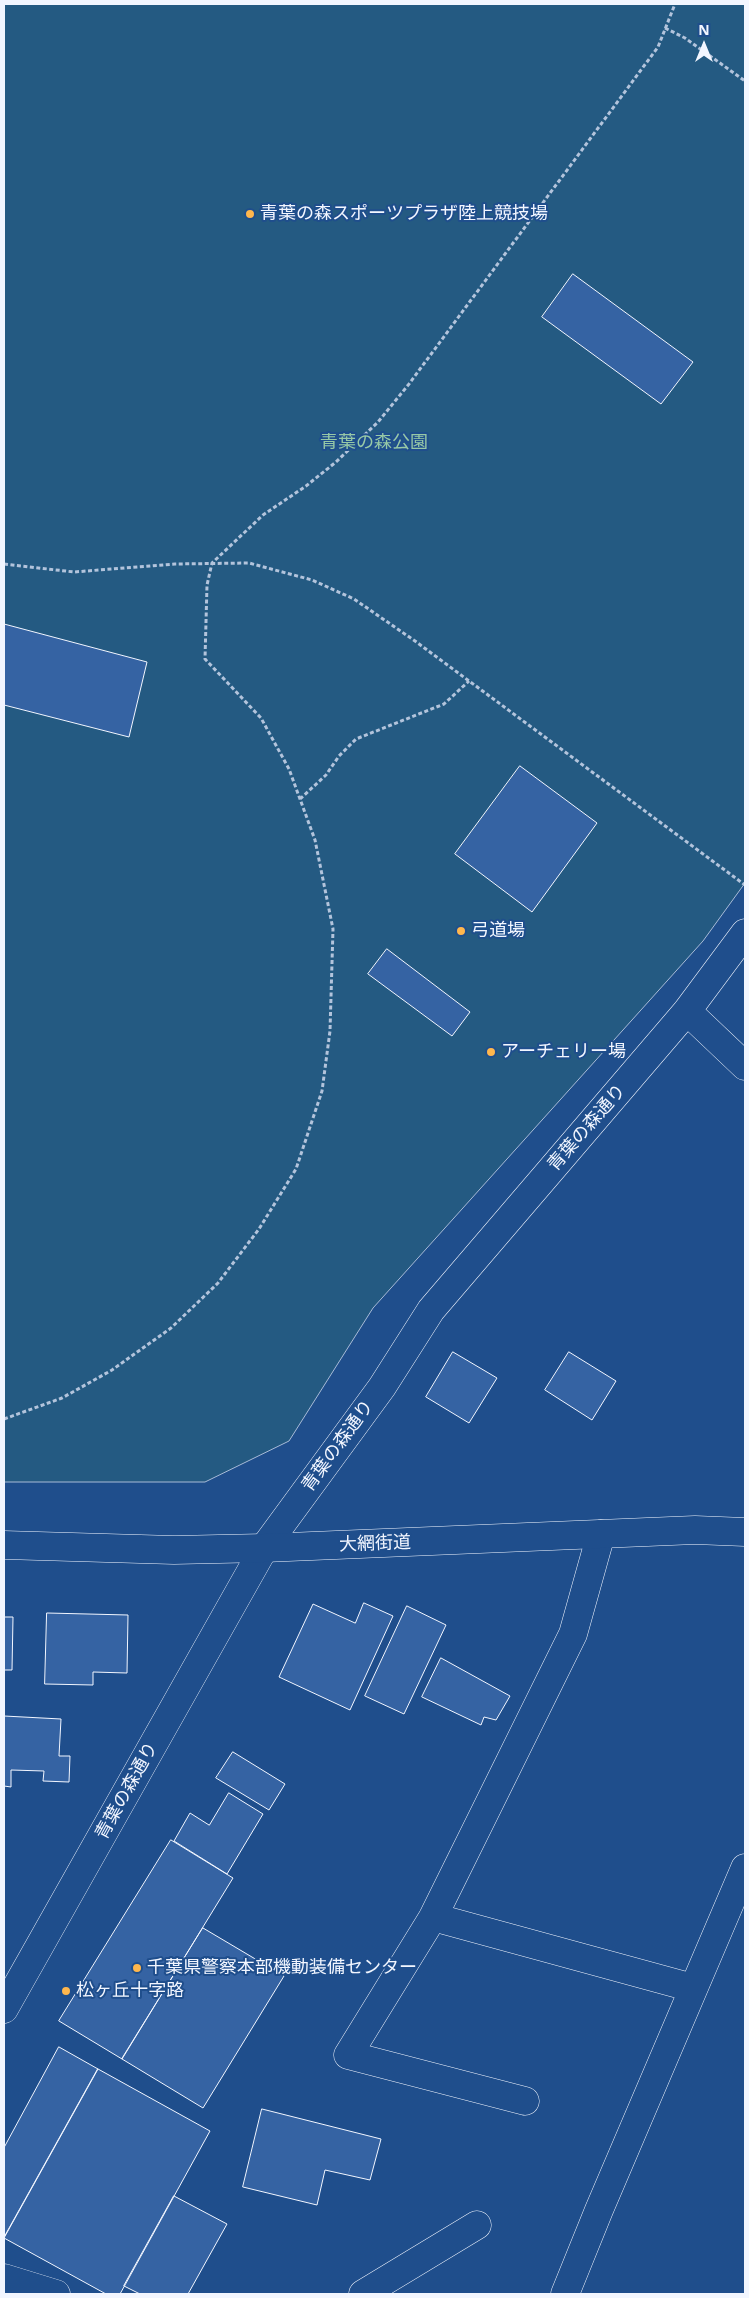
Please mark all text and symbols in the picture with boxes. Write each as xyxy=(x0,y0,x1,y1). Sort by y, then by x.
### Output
north arrow xyxy=(679,20,729,70)
text: N xyxy=(698,20,710,39)
place label: 青葉の森スポーツプラザ陸上競技場 xyxy=(260,203,548,225)
marker: 青葉の森スポーツプラザ陸上競技場 xyxy=(244,208,256,220)
park label: 青葉の森公園 xyxy=(320,432,428,454)
place label: 弓道場 xyxy=(471,920,525,942)
marker: 弓道場 xyxy=(455,925,467,937)
place label: アーチェリー場 xyxy=(501,1041,626,1063)
marker: アーチェリー場 xyxy=(485,1046,497,1058)
street label: 青葉の森通り xyxy=(543,1080,631,1176)
street label: 青葉の森通り xyxy=(298,1396,378,1496)
street label: 大網街道 xyxy=(339,1532,411,1556)
street label: 青葉の森通り xyxy=(91,1739,163,1843)
place label: 千葉県警察本部機動装備センター xyxy=(147,1957,417,1979)
marker: 千葉県警察本部機動装備センター xyxy=(131,1962,143,1974)
place label: 松ヶ丘十字路 xyxy=(76,1980,184,2002)
marker: 松ヶ丘十字路 xyxy=(60,1985,72,1997)

